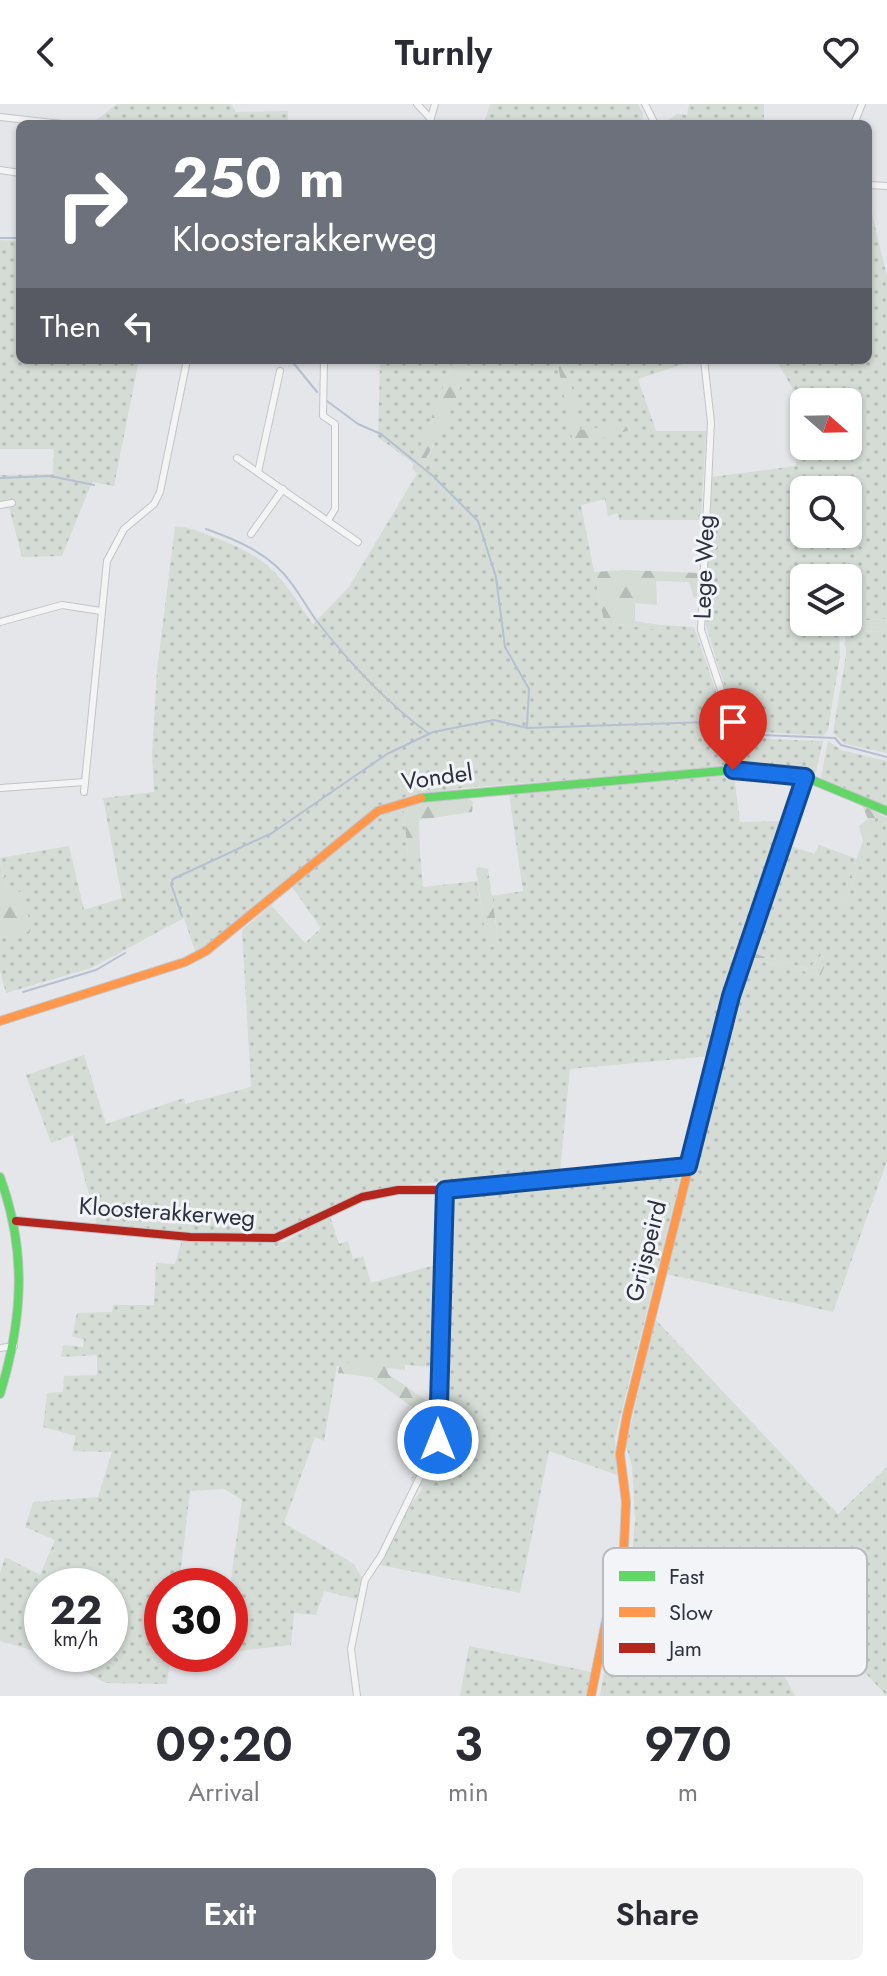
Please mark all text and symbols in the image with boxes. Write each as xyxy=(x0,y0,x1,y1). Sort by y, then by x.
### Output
text: Turnly xyxy=(395,26,492,78)
icon: back xyxy=(24,30,68,74)
icon: heart xyxy=(819,30,863,74)
text: 250 m xyxy=(172,137,345,218)
icon: right xyxy=(40,152,144,256)
text: Kloosterakkerweg xyxy=(172,212,437,264)
icon: left xyxy=(117,304,161,348)
text: Then xyxy=(40,305,101,348)
north arrow xyxy=(790,388,862,460)
map controls xyxy=(790,388,862,636)
button: search xyxy=(790,476,862,548)
street label: Lege Weg xyxy=(684,514,723,620)
button: layers xyxy=(790,564,862,636)
pin xyxy=(699,688,767,770)
icon: arrive xyxy=(711,700,755,744)
street label: Vondel xyxy=(399,754,475,799)
street label: Kloosterakkerweg xyxy=(78,1188,257,1235)
street label: Grijspeird xyxy=(616,1197,675,1305)
position arrow xyxy=(396,1398,480,1482)
legend xyxy=(603,1548,867,1676)
text: Fast xyxy=(669,1560,705,1592)
speed limit sign: 30 xyxy=(144,1568,248,1672)
text: 22 xyxy=(50,1581,102,1639)
text: Slow xyxy=(669,1596,713,1628)
text: km/h xyxy=(53,1625,99,1654)
text: Jam xyxy=(666,1632,702,1664)
text: 09:20 xyxy=(155,1710,293,1779)
text: 3 xyxy=(454,1710,483,1779)
text: 970 xyxy=(644,1710,732,1779)
text: Arrival xyxy=(188,1773,260,1811)
text: min xyxy=(448,1773,489,1811)
text: m xyxy=(678,1773,698,1811)
button: Exit xyxy=(24,1868,436,1960)
button: Share xyxy=(452,1868,863,1960)

